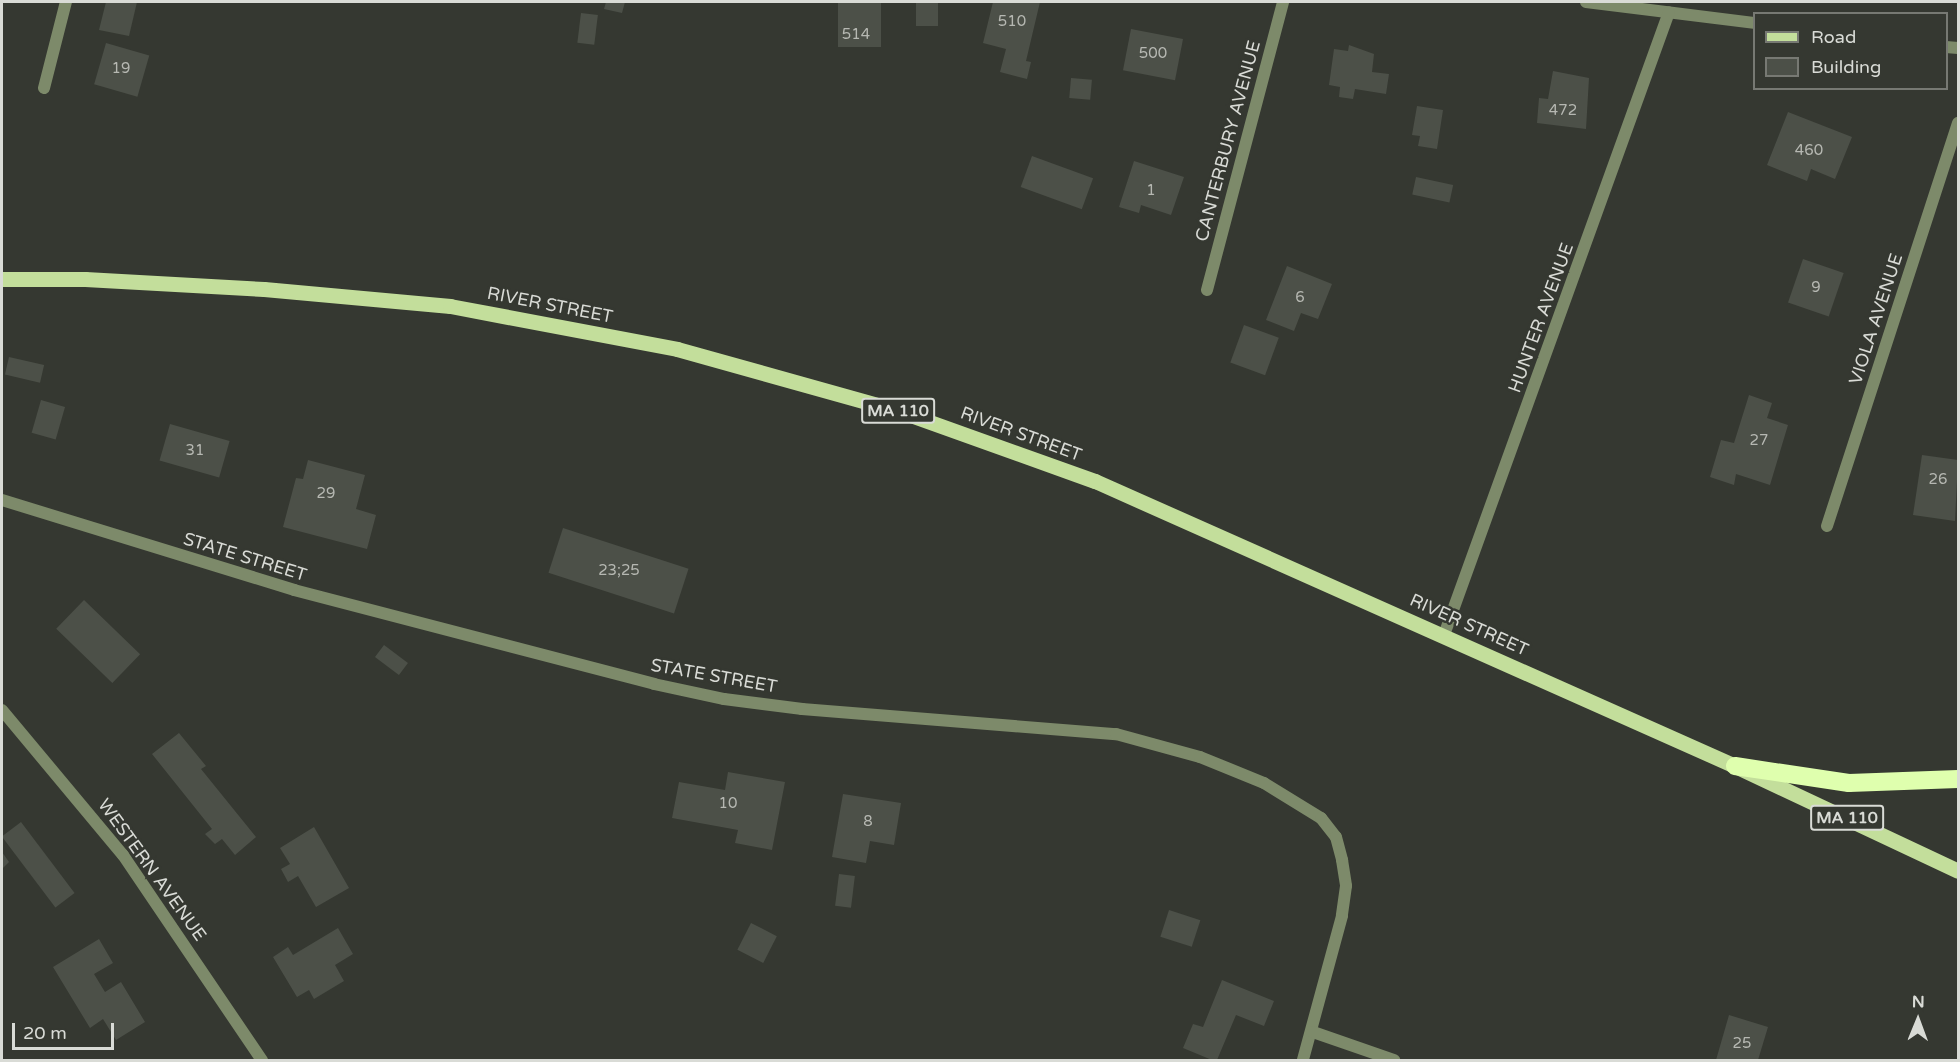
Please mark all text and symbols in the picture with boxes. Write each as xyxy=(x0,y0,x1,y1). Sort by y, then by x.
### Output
legend xyxy=(1753,12,1948,90)
house number: 510 xyxy=(998,13,1026,31)
house number: 514 xyxy=(842,26,870,44)
text: Road xyxy=(1811,26,1856,48)
street label: CANTERBURY AVENUE xyxy=(1191,38,1265,244)
house number: 500 xyxy=(1139,45,1167,63)
text: Building xyxy=(1811,56,1881,78)
house number: 19 xyxy=(112,60,130,78)
house number: 472 xyxy=(1549,102,1577,120)
house number: 460 xyxy=(1795,142,1823,160)
house number: 1 xyxy=(1146,182,1156,200)
street label: HUNTER AVENUE xyxy=(1504,240,1578,396)
street label: VIOLA AVENUE xyxy=(1845,251,1907,387)
house number: 9 xyxy=(1811,279,1821,297)
street label: RIVER STREET xyxy=(485,282,615,328)
house number: 6 xyxy=(1295,289,1305,307)
road number: MA 110 xyxy=(860,398,936,424)
street label: RIVER STREET xyxy=(957,402,1085,466)
house number: 27 xyxy=(1750,432,1768,450)
house number: 31 xyxy=(186,442,204,460)
house number: 26 xyxy=(1929,471,1947,489)
house number: 29 xyxy=(317,485,335,503)
street label: STATE STREET xyxy=(181,528,309,586)
house number: 23;25 xyxy=(598,562,640,580)
street label: RIVER STREET xyxy=(1406,589,1532,661)
street label: STATE STREET xyxy=(649,654,779,698)
street label: WESTERN AVENUE xyxy=(93,795,211,945)
house number: 10 xyxy=(719,795,737,813)
road number: MA 110 xyxy=(1810,805,1884,831)
house number: 8 xyxy=(863,813,873,831)
north arrow xyxy=(1888,990,1948,1050)
text: N xyxy=(1912,992,1925,1012)
scale bar xyxy=(15,1011,117,1049)
text: 20 m xyxy=(23,1022,67,1044)
house number: 25 xyxy=(1733,1035,1751,1053)

